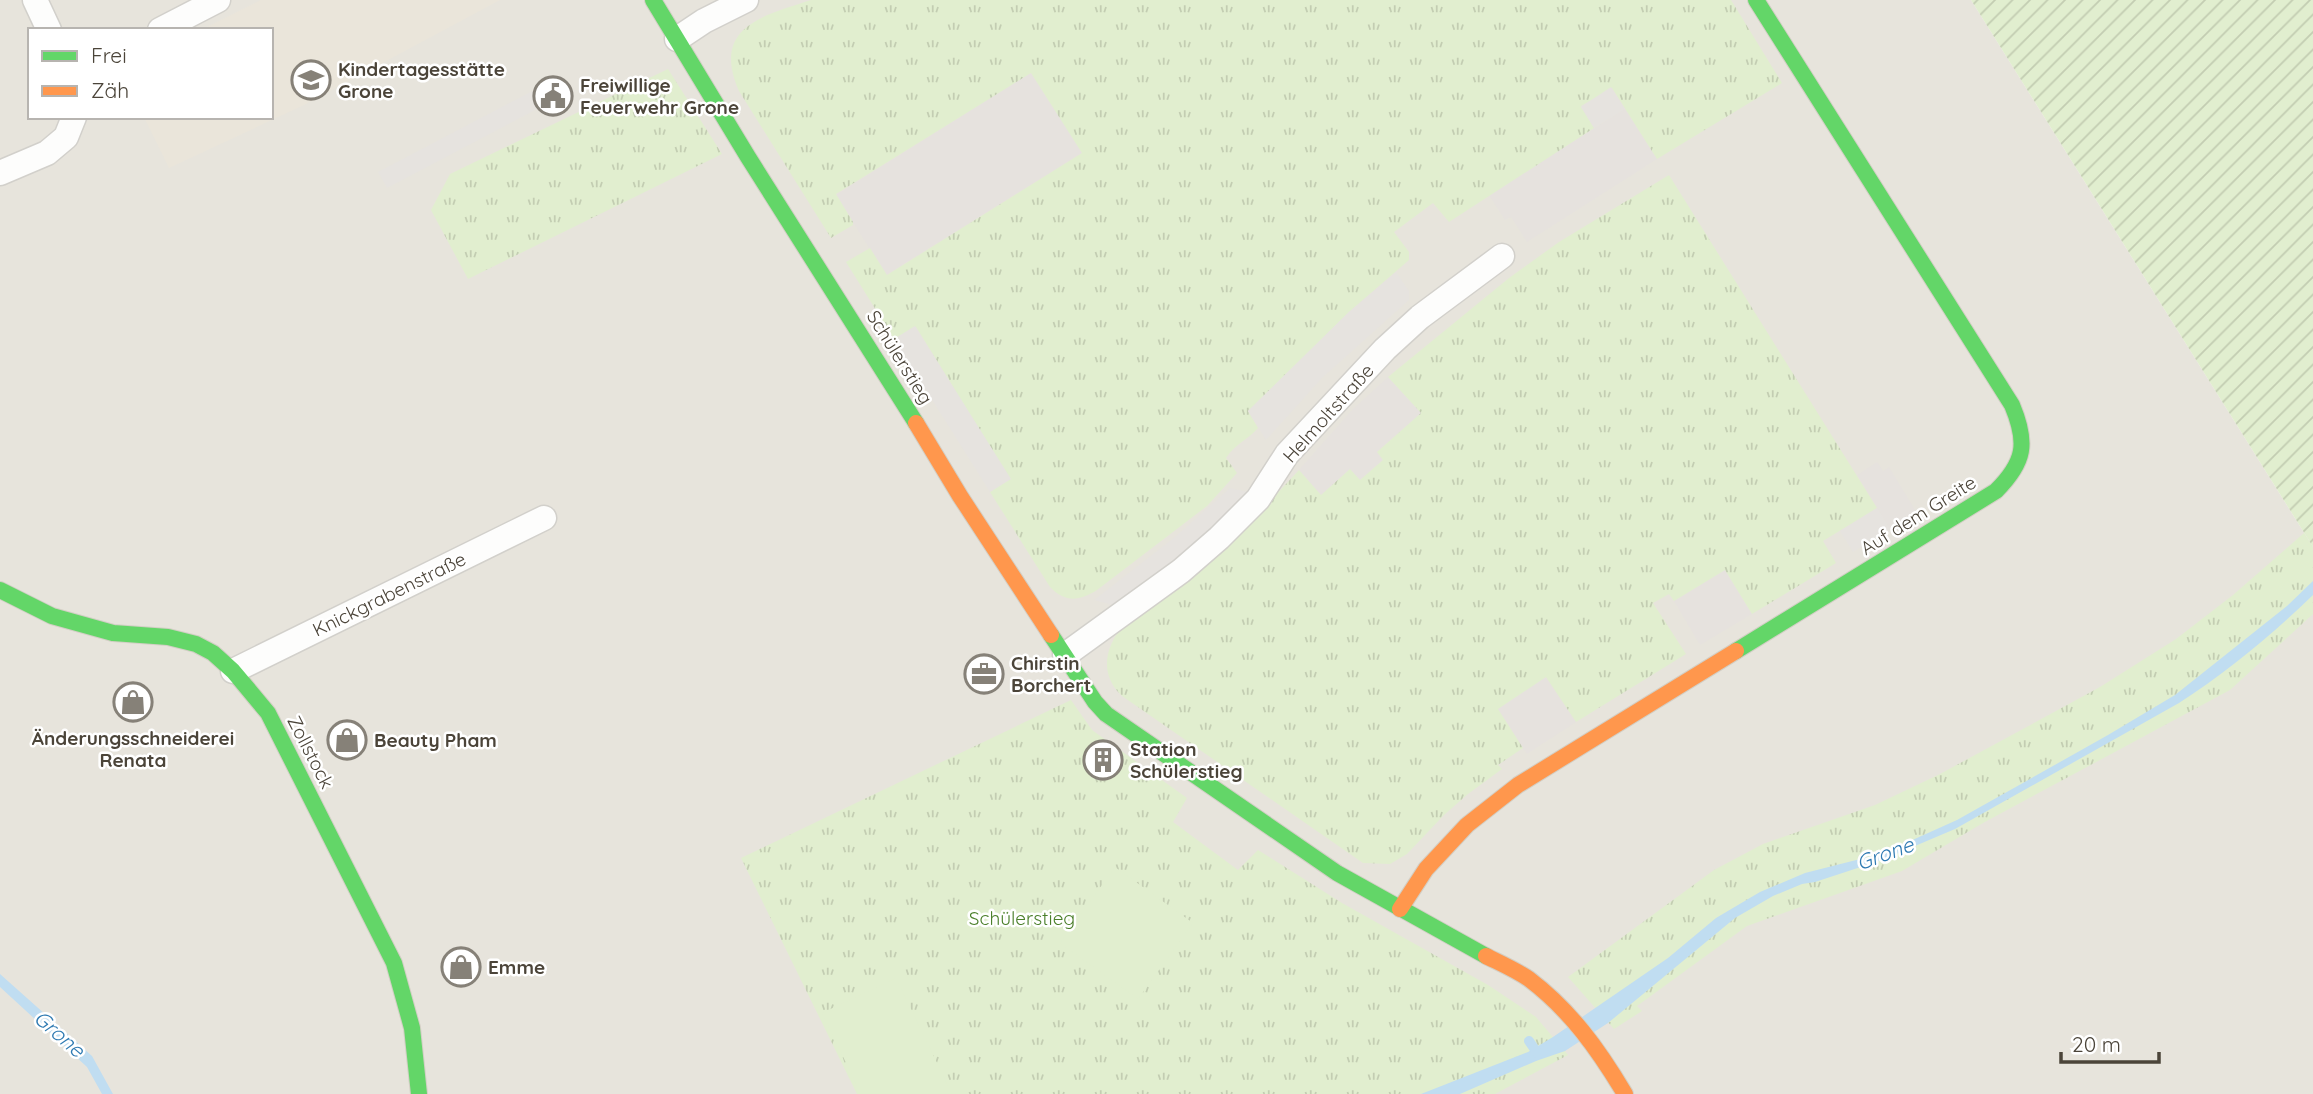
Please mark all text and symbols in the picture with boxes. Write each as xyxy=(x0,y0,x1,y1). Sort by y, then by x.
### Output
legend xyxy=(28,28,273,119)
text: Frei xyxy=(91,42,127,68)
place label: Kindertagesstätte Grone xyxy=(338,57,505,103)
school or university icon: Kindertagesstätte Grone xyxy=(290,59,332,101)
place label: Freiwillige Feuerwehr Grone xyxy=(580,73,739,119)
public building icon: Freiwillige Feuerwehr Grone xyxy=(532,75,574,117)
text: Zäh xyxy=(91,77,129,103)
street label: Schülerstieg xyxy=(862,306,938,408)
street label: Helmoltstraße xyxy=(1277,359,1379,467)
street label: Auf dem Greite xyxy=(1856,470,1980,560)
street label: Knickgrabenstraße xyxy=(308,546,470,642)
place label: Chirstin Borchert xyxy=(1011,651,1091,697)
office icon: Chirstin Borchert xyxy=(963,653,1005,695)
shop icon: Änderungsschneiderei Renata xyxy=(112,681,154,723)
street label: Zollstock xyxy=(282,711,340,793)
shop icon: Beauty Pham xyxy=(326,719,368,761)
place label: Änderungsschneiderei Renata xyxy=(32,726,234,772)
place label: Beauty Pham xyxy=(374,728,497,752)
place label: Station Schülerstieg xyxy=(1130,737,1243,783)
building icon: Station Schülerstieg xyxy=(1082,739,1124,781)
water label: Grone xyxy=(1853,830,1918,875)
park label: Schülerstieg xyxy=(969,906,1075,930)
shop icon: Emme xyxy=(440,946,482,988)
place label: Emme xyxy=(488,955,545,979)
water label: Grone xyxy=(29,1004,91,1063)
scale bar xyxy=(2061,1020,2159,1064)
text: 20 m xyxy=(2072,1031,2121,1057)

